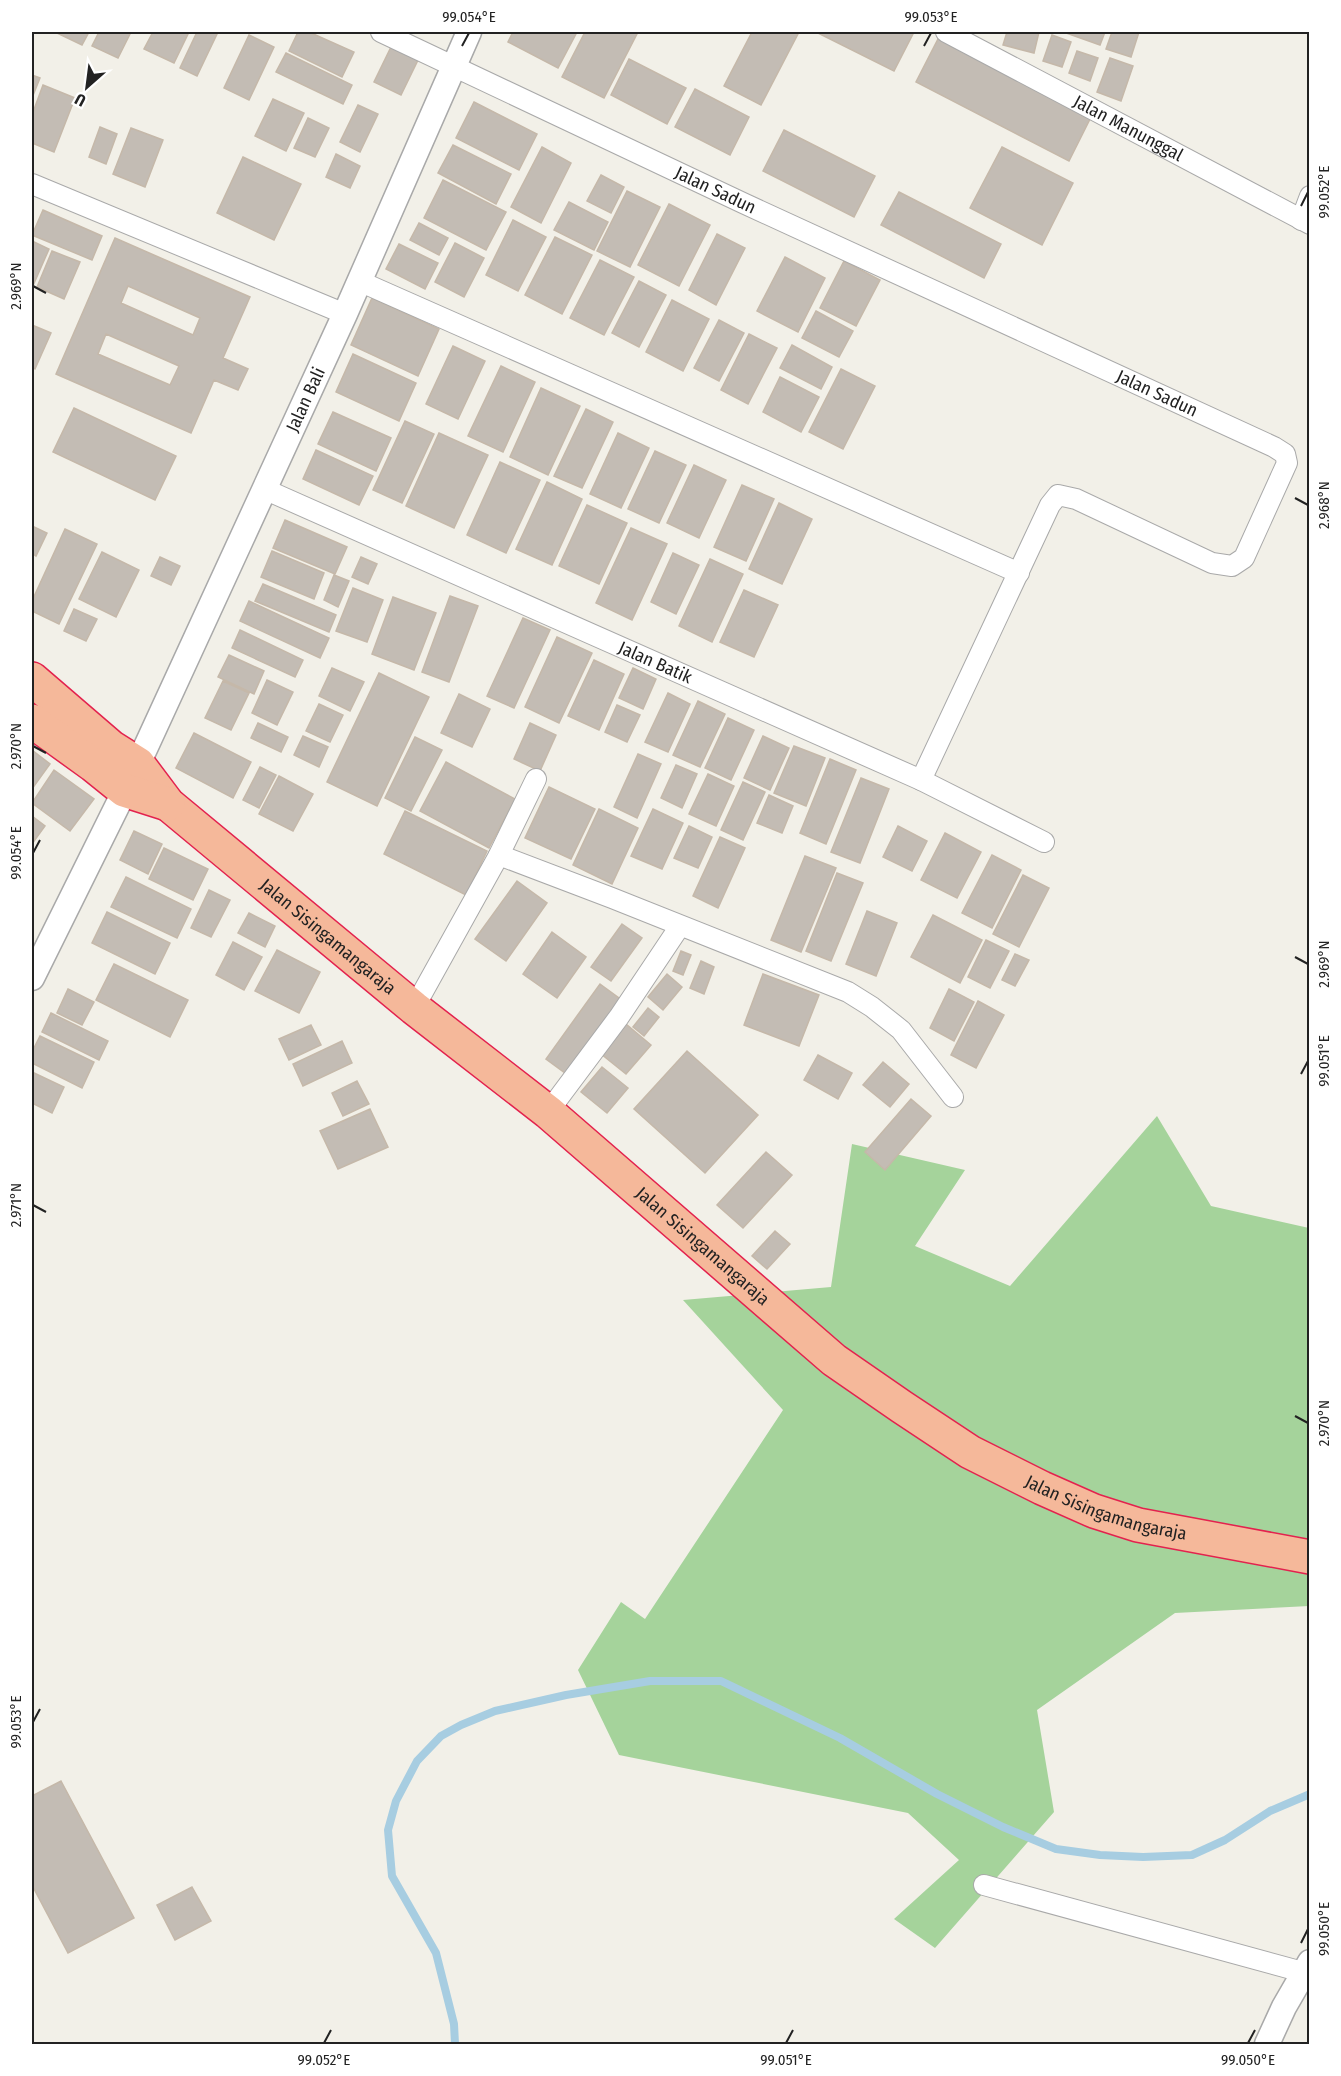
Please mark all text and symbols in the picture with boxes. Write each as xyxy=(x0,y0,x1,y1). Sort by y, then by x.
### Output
text: 99.054°E xyxy=(442,8,496,26)
text: 99.053°E xyxy=(904,8,958,26)
north arrow xyxy=(57,57,117,117)
text: U xyxy=(72,89,89,110)
street label: Jalan Manunggal xyxy=(1070,90,1187,166)
street label: Jalan Sadun xyxy=(671,161,760,219)
text: 99.052°E xyxy=(1315,166,1333,218)
text: 2.969°N xyxy=(7,262,25,310)
street label: Jalan Bali xyxy=(281,364,330,435)
street label: Jalan Sadun xyxy=(1113,365,1201,421)
text: 2.968°N xyxy=(1315,481,1333,529)
street label: Jalan Batik xyxy=(615,636,696,688)
text: 2.970°N xyxy=(7,723,25,769)
text: 99.054°E xyxy=(7,826,25,880)
street label: Jalan Sisingamangaraja xyxy=(256,874,401,999)
text: 2.969°N xyxy=(1315,940,1333,988)
text: 99.051°E xyxy=(1315,1035,1333,1087)
street label: Jalan Sisingamangaraja xyxy=(631,1182,774,1310)
text: 2.971°N xyxy=(7,1183,25,1227)
text: 2.970°N xyxy=(1315,1400,1333,1446)
street label: Jalan Sisingamangaraja xyxy=(1021,1470,1189,1545)
text: 99.053°E xyxy=(7,1695,25,1749)
text: 99.050°E xyxy=(1315,1902,1333,1956)
text: 99.052°E xyxy=(298,2051,350,2069)
text: 99.051°E xyxy=(760,2051,812,2069)
text: 99.050°E xyxy=(1221,2051,1275,2069)

